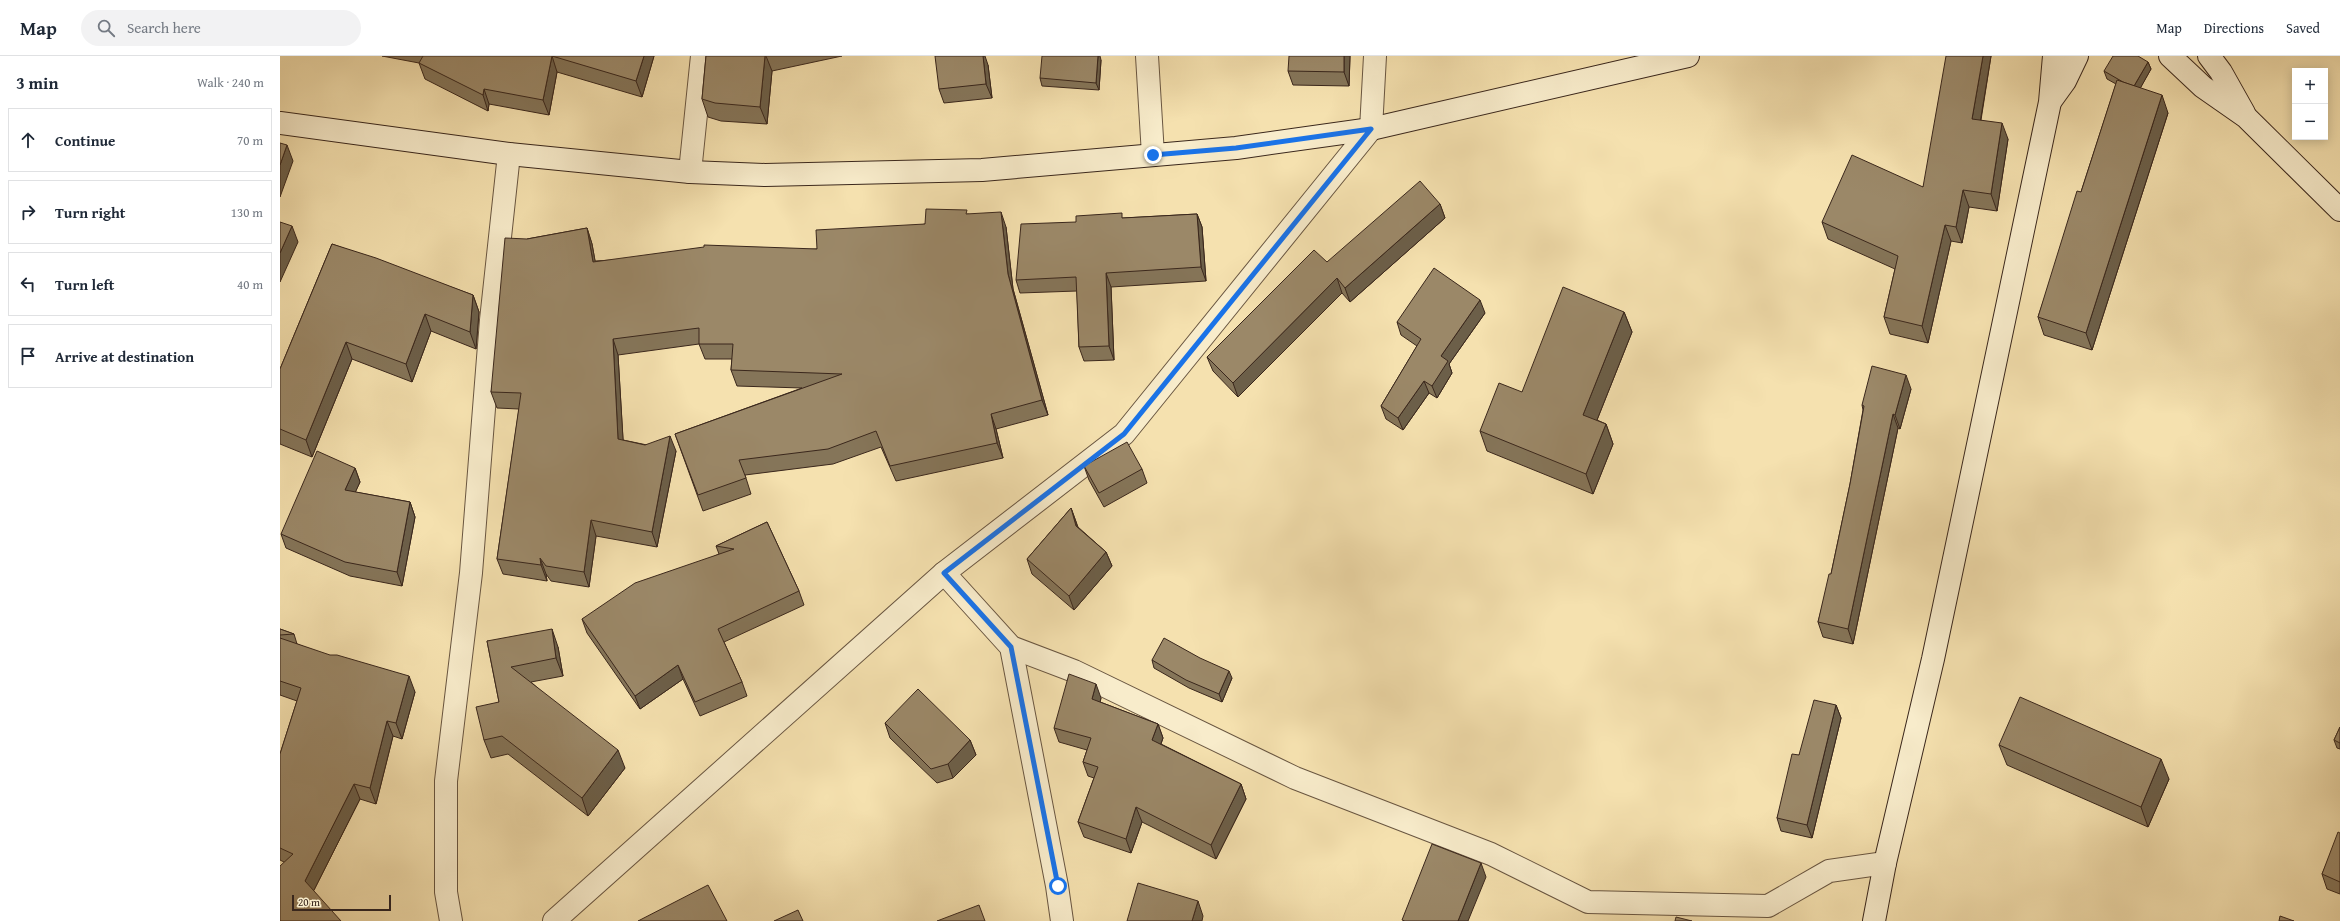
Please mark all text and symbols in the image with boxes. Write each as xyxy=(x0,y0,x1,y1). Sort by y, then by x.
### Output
search box xyxy=(81,10,361,46)
text: Map xyxy=(20,14,57,42)
icon: search xyxy=(95,17,117,39)
text: Search here xyxy=(127,17,201,38)
text: Map xyxy=(2156,18,2182,38)
text: Directions xyxy=(2204,18,2264,38)
text: Saved xyxy=(2286,18,2320,38)
map controls xyxy=(2292,68,2328,140)
button: + xyxy=(2292,68,2328,104)
text: 3 min xyxy=(16,70,58,95)
text: Walk · 240 m xyxy=(197,73,264,92)
button: − xyxy=(2292,104,2328,140)
icon: ahead xyxy=(17,129,39,151)
text: Continue xyxy=(55,130,116,151)
text: 70 m xyxy=(237,131,263,150)
route end xyxy=(1144,146,1162,164)
icon: right xyxy=(17,201,39,223)
text: Turn right xyxy=(55,202,126,223)
text: 130 m xyxy=(231,203,263,222)
icon: left xyxy=(17,273,39,295)
text: Turn left xyxy=(55,274,114,295)
text: 40 m xyxy=(237,275,263,294)
icon: arrive xyxy=(17,345,39,367)
text: Arrive at destination xyxy=(55,346,194,367)
route start xyxy=(1049,877,1067,895)
scale bar xyxy=(292,893,391,912)
text: 20 m xyxy=(298,894,320,910)

